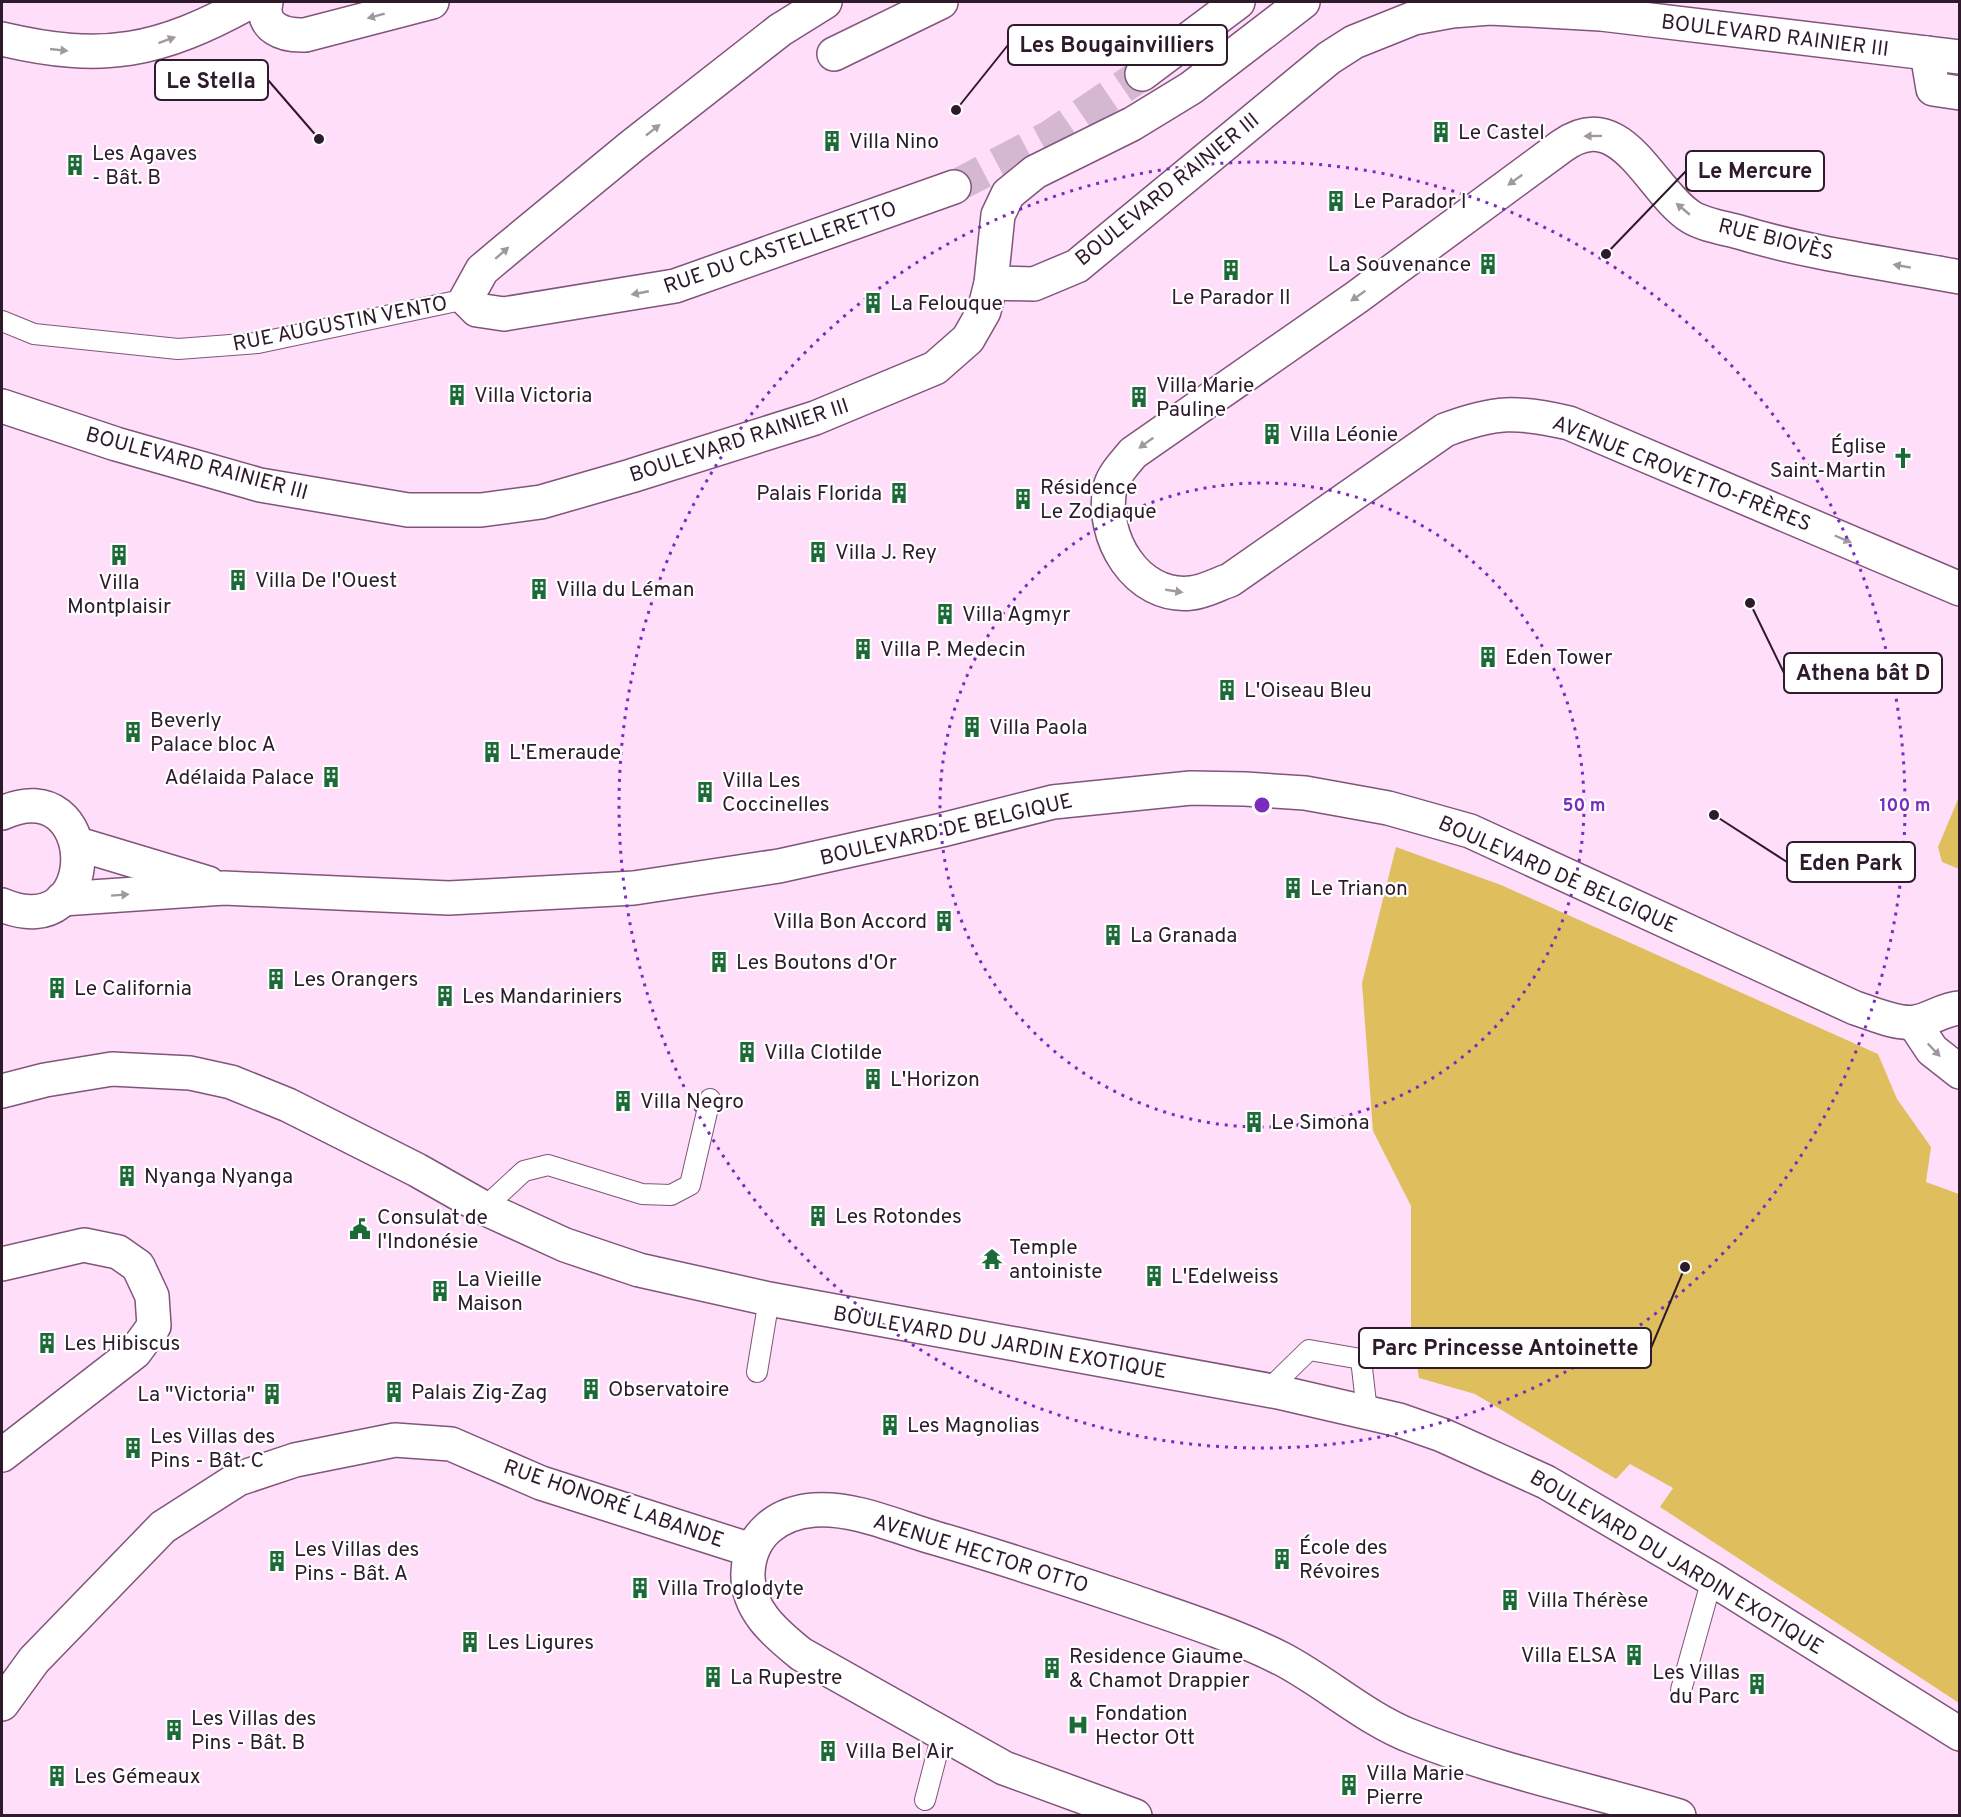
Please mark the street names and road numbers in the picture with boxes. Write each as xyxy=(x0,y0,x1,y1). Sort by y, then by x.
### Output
street label: BOULEVARD RAINIER III xyxy=(1659,9,1890,64)
street label: BOULEVARD RAINIER III xyxy=(1070,108,1265,273)
street label: RUE DU CASTELLERETTO xyxy=(660,196,901,301)
street label: RUE BIOVÈS xyxy=(1715,212,1836,268)
street label: RUE AUGUSTIN VENTO xyxy=(231,290,450,359)
street label: BOULEVARD RAINIER III xyxy=(626,393,853,490)
street label: AVENUE CROVETTO-FRÈRES xyxy=(1548,409,1815,539)
street label: BOULEVARD RAINIER III xyxy=(82,422,311,507)
street label: BOULEVARD DE BELGIQUE xyxy=(817,788,1075,873)
street label: BOULEVARD DE BELGIQUE xyxy=(1434,810,1681,940)
street label: BOULEVARD DU JARDIN EXOTIQUE xyxy=(831,1301,1169,1386)
street label: RUE HONORÉ LABANDE xyxy=(500,1453,728,1555)
street label: BOULEVARD DU JARDIN EXOTIQUE xyxy=(1524,1465,1828,1662)
street label: AVENUE HECTOR OTTO xyxy=(870,1509,1091,1600)

